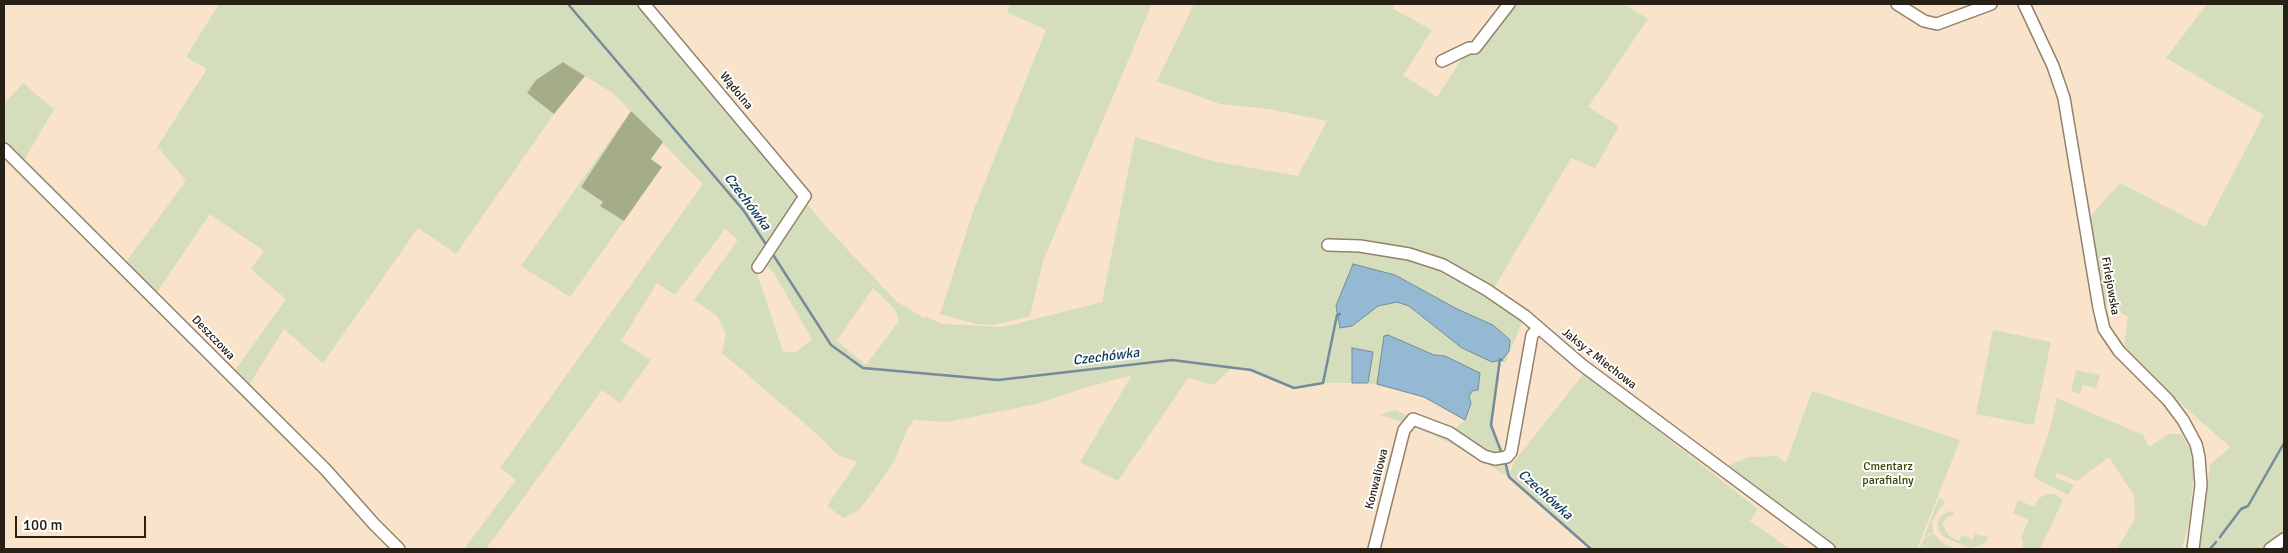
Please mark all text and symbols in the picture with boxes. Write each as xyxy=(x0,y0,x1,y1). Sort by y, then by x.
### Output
street label: Wądolna xyxy=(716,69,756,113)
water label: Czechówka xyxy=(720,170,774,234)
street label: Firlejowska xyxy=(2098,256,2122,316)
street label: Deszczowa xyxy=(188,313,238,363)
street label: Jaksy z Miechowa xyxy=(1559,325,1639,393)
water label: Czechówka xyxy=(1072,345,1140,369)
street label: Konwaliowa xyxy=(1363,447,1391,511)
park label: Cmentarz parafialny xyxy=(1862,460,1914,488)
water label: Czechówka xyxy=(1514,466,1576,524)
scale bar xyxy=(18,506,149,538)
text: 100 m xyxy=(23,516,63,534)

